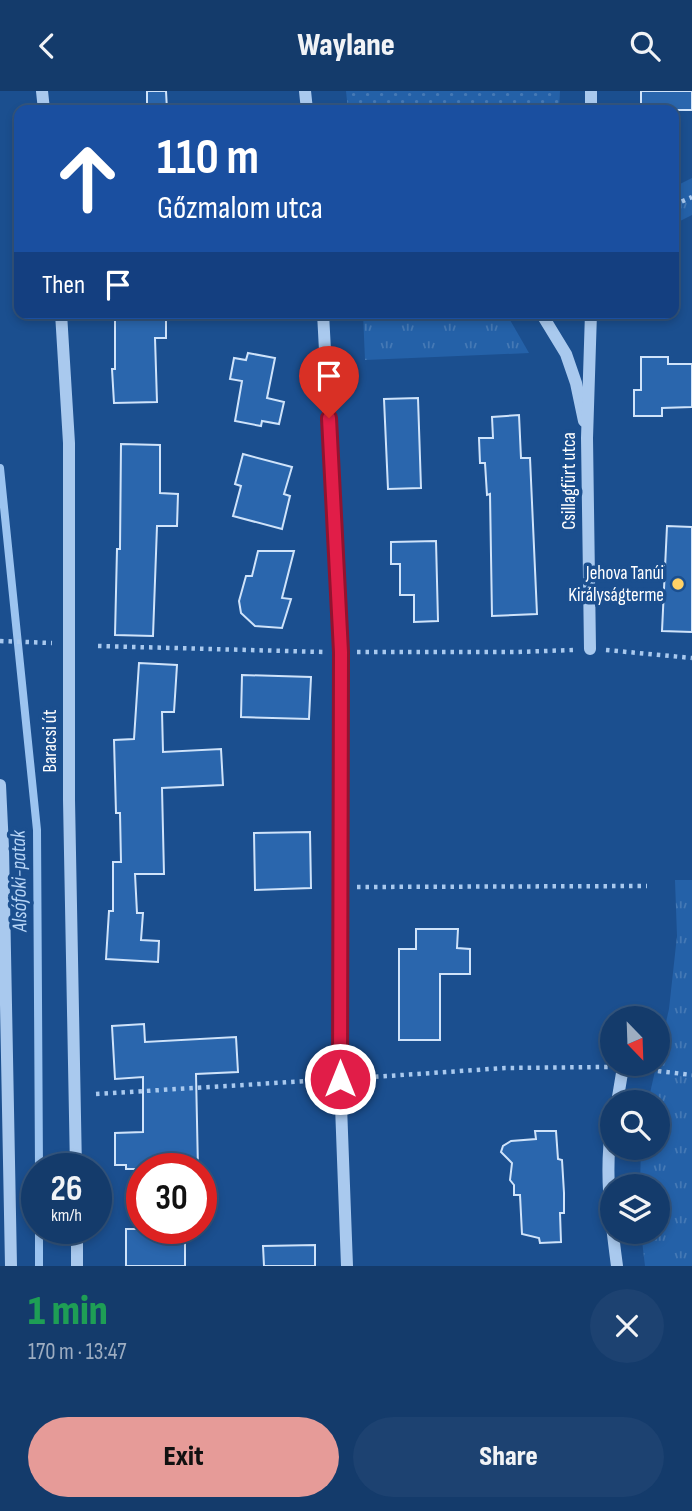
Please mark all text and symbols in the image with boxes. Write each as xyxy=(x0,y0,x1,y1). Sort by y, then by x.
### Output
text: Waylane xyxy=(297,26,395,65)
icon: back xyxy=(28,27,66,65)
icon: search xyxy=(626,27,664,65)
text: 110 m xyxy=(157,129,259,188)
icon: ahead xyxy=(42,133,133,224)
text: Gőzmalom utca xyxy=(157,189,323,228)
icon: arrive xyxy=(99,266,137,304)
text: Then xyxy=(42,270,85,301)
pin xyxy=(299,346,359,418)
icon: arrive xyxy=(310,357,348,395)
street label: Csillagfürt utca xyxy=(558,432,581,530)
place label: Jehova Tanúi Királyságterme xyxy=(568,562,664,607)
marker: Jehova Tanúi Királyságterme xyxy=(670,576,686,592)
street label: Baracsi út xyxy=(39,709,62,773)
water label: Alsófoki-patak xyxy=(6,829,32,933)
north arrow xyxy=(600,1006,670,1076)
map controls xyxy=(600,1006,670,1244)
position arrow xyxy=(303,1042,377,1116)
button: search xyxy=(600,1090,670,1160)
speed limit sign: 30 xyxy=(126,1153,217,1244)
text: 26 xyxy=(51,1168,82,1211)
button: layers xyxy=(600,1174,670,1244)
text: km/h xyxy=(51,1205,82,1226)
text: 1 min xyxy=(28,1286,108,1337)
button: close xyxy=(590,1289,664,1363)
text: 170 m · 13:47 xyxy=(28,1338,126,1366)
button: Exit xyxy=(28,1417,339,1497)
button: Share xyxy=(353,1417,664,1497)

